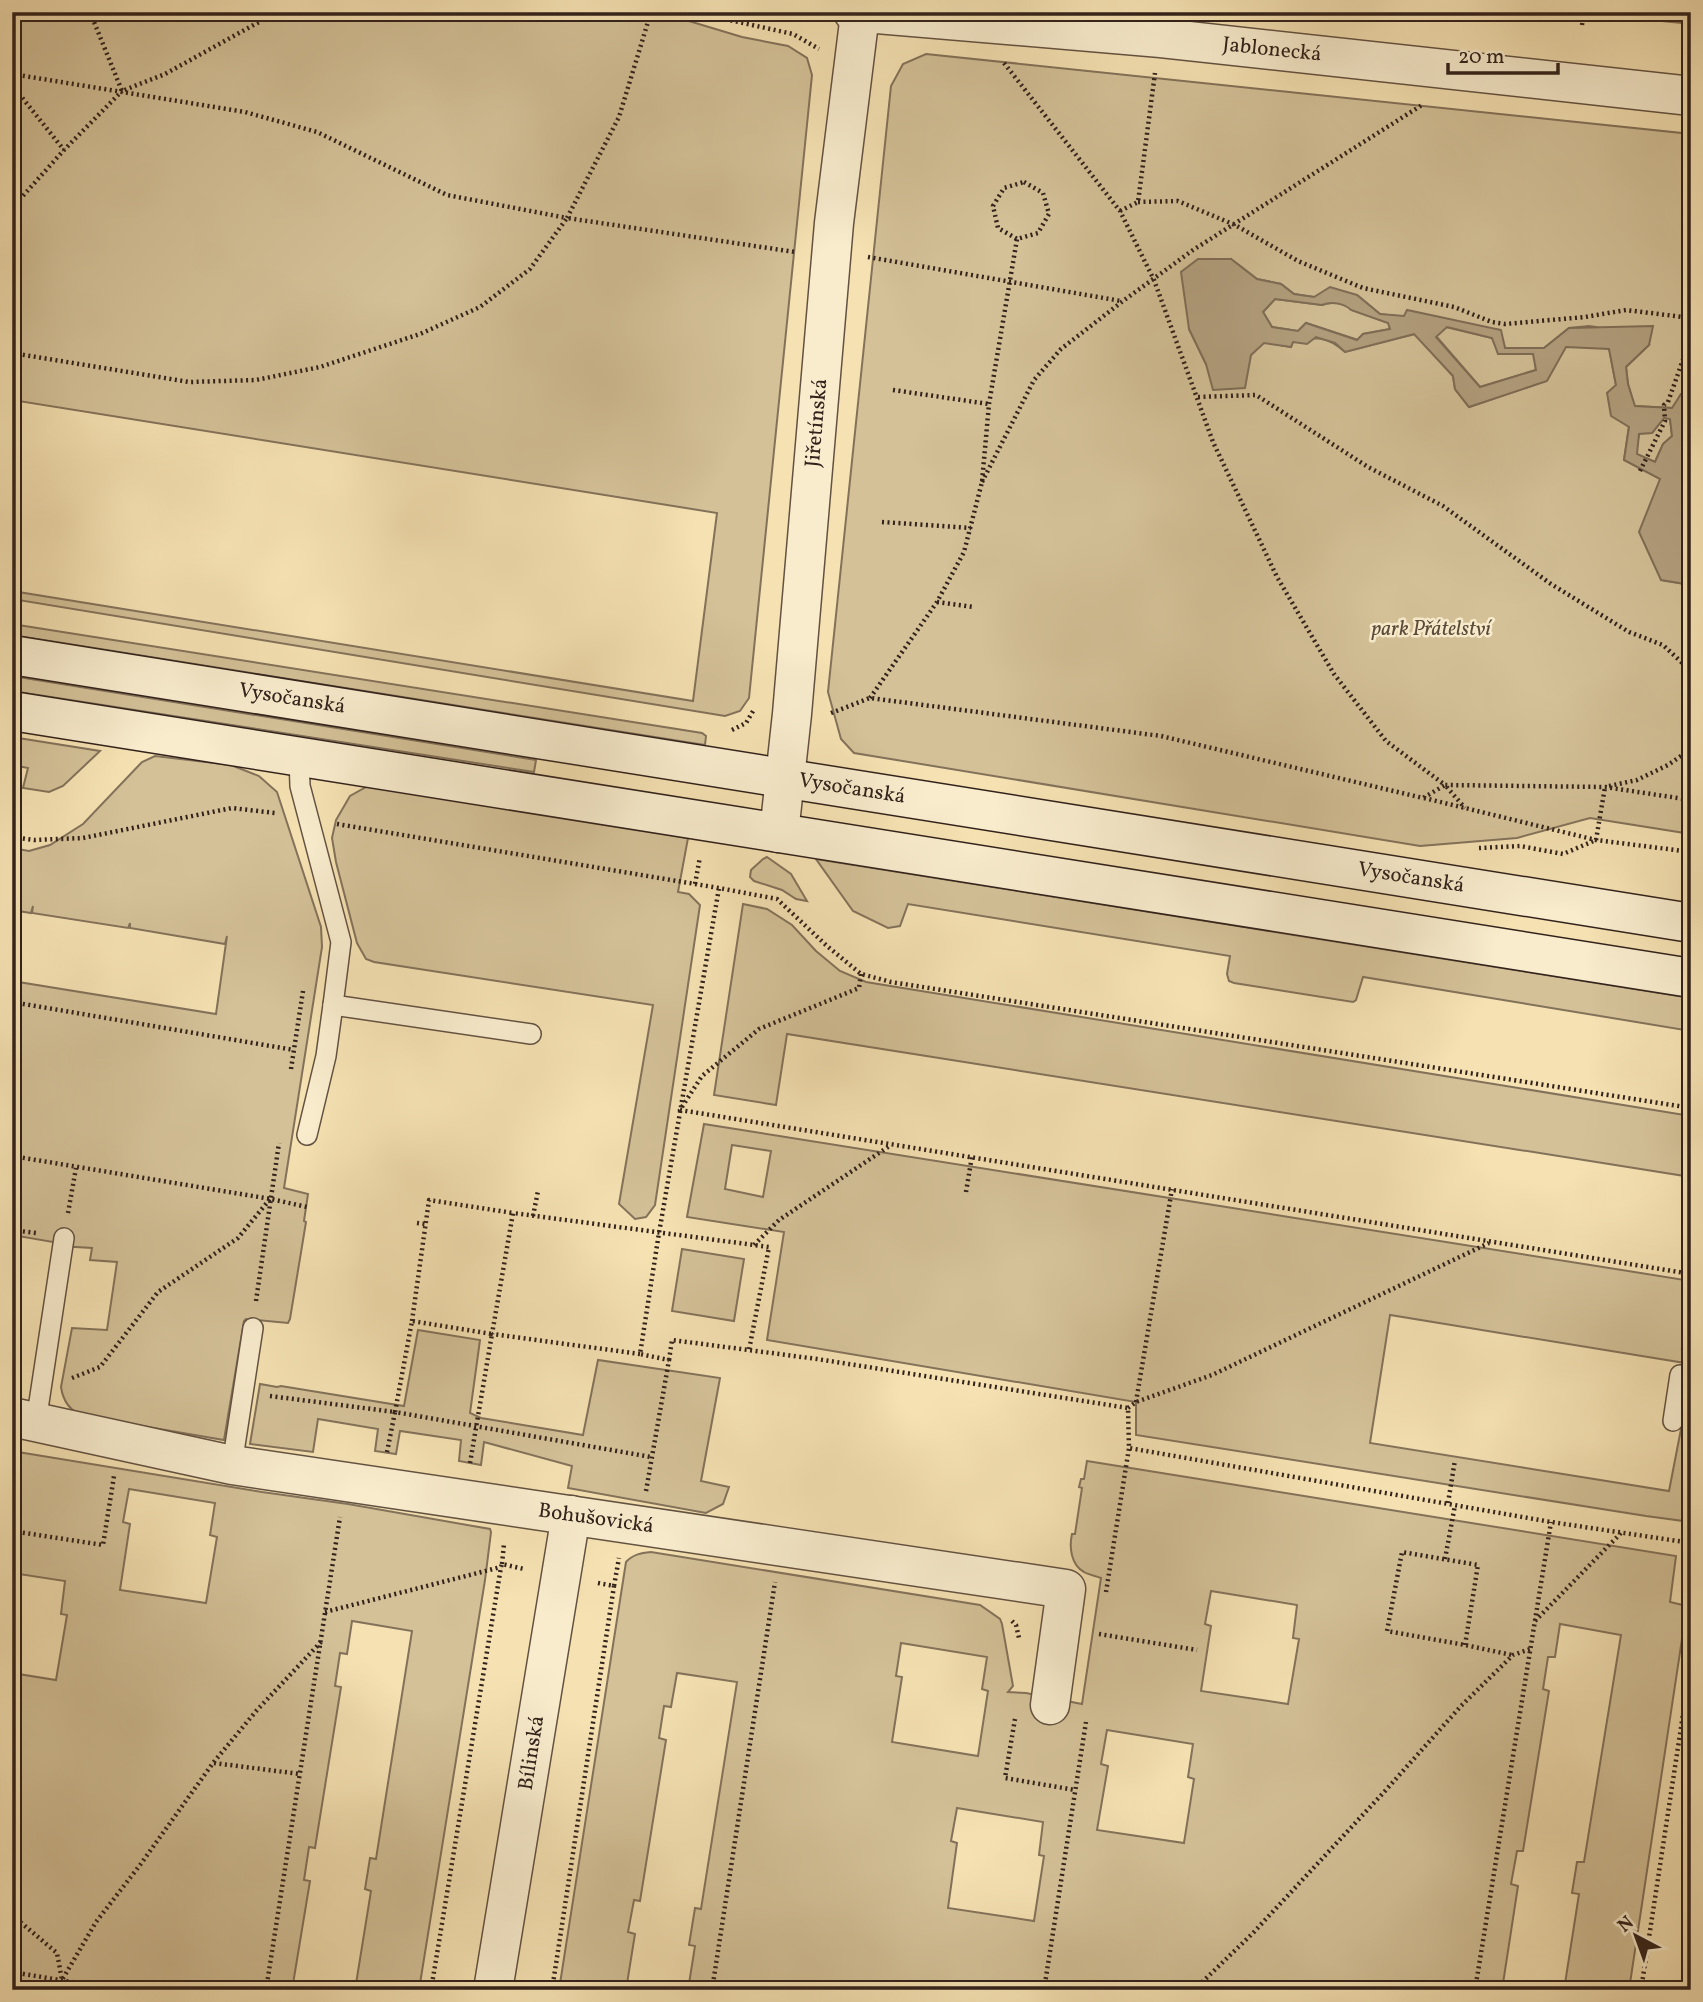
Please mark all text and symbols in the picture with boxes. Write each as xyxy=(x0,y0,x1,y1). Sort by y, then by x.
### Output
street label: Jablonecká xyxy=(1221,30,1323,70)
scale bar xyxy=(1448,32,1558,76)
text: 20 m xyxy=(1458,43,1504,72)
street label: Jiřetínská xyxy=(799,377,835,469)
park label: park Přátelství xyxy=(1371,615,1492,644)
street label: Vysočanská xyxy=(237,676,347,722)
street label: Vysočanská xyxy=(797,766,907,812)
street label: Vysočanská xyxy=(1356,855,1466,901)
street label: Bohušovická xyxy=(536,1497,656,1541)
street label: Bílinská xyxy=(512,1713,552,1793)
north arrow xyxy=(1602,1900,1672,1970)
text: N xyxy=(1612,1910,1640,1939)

